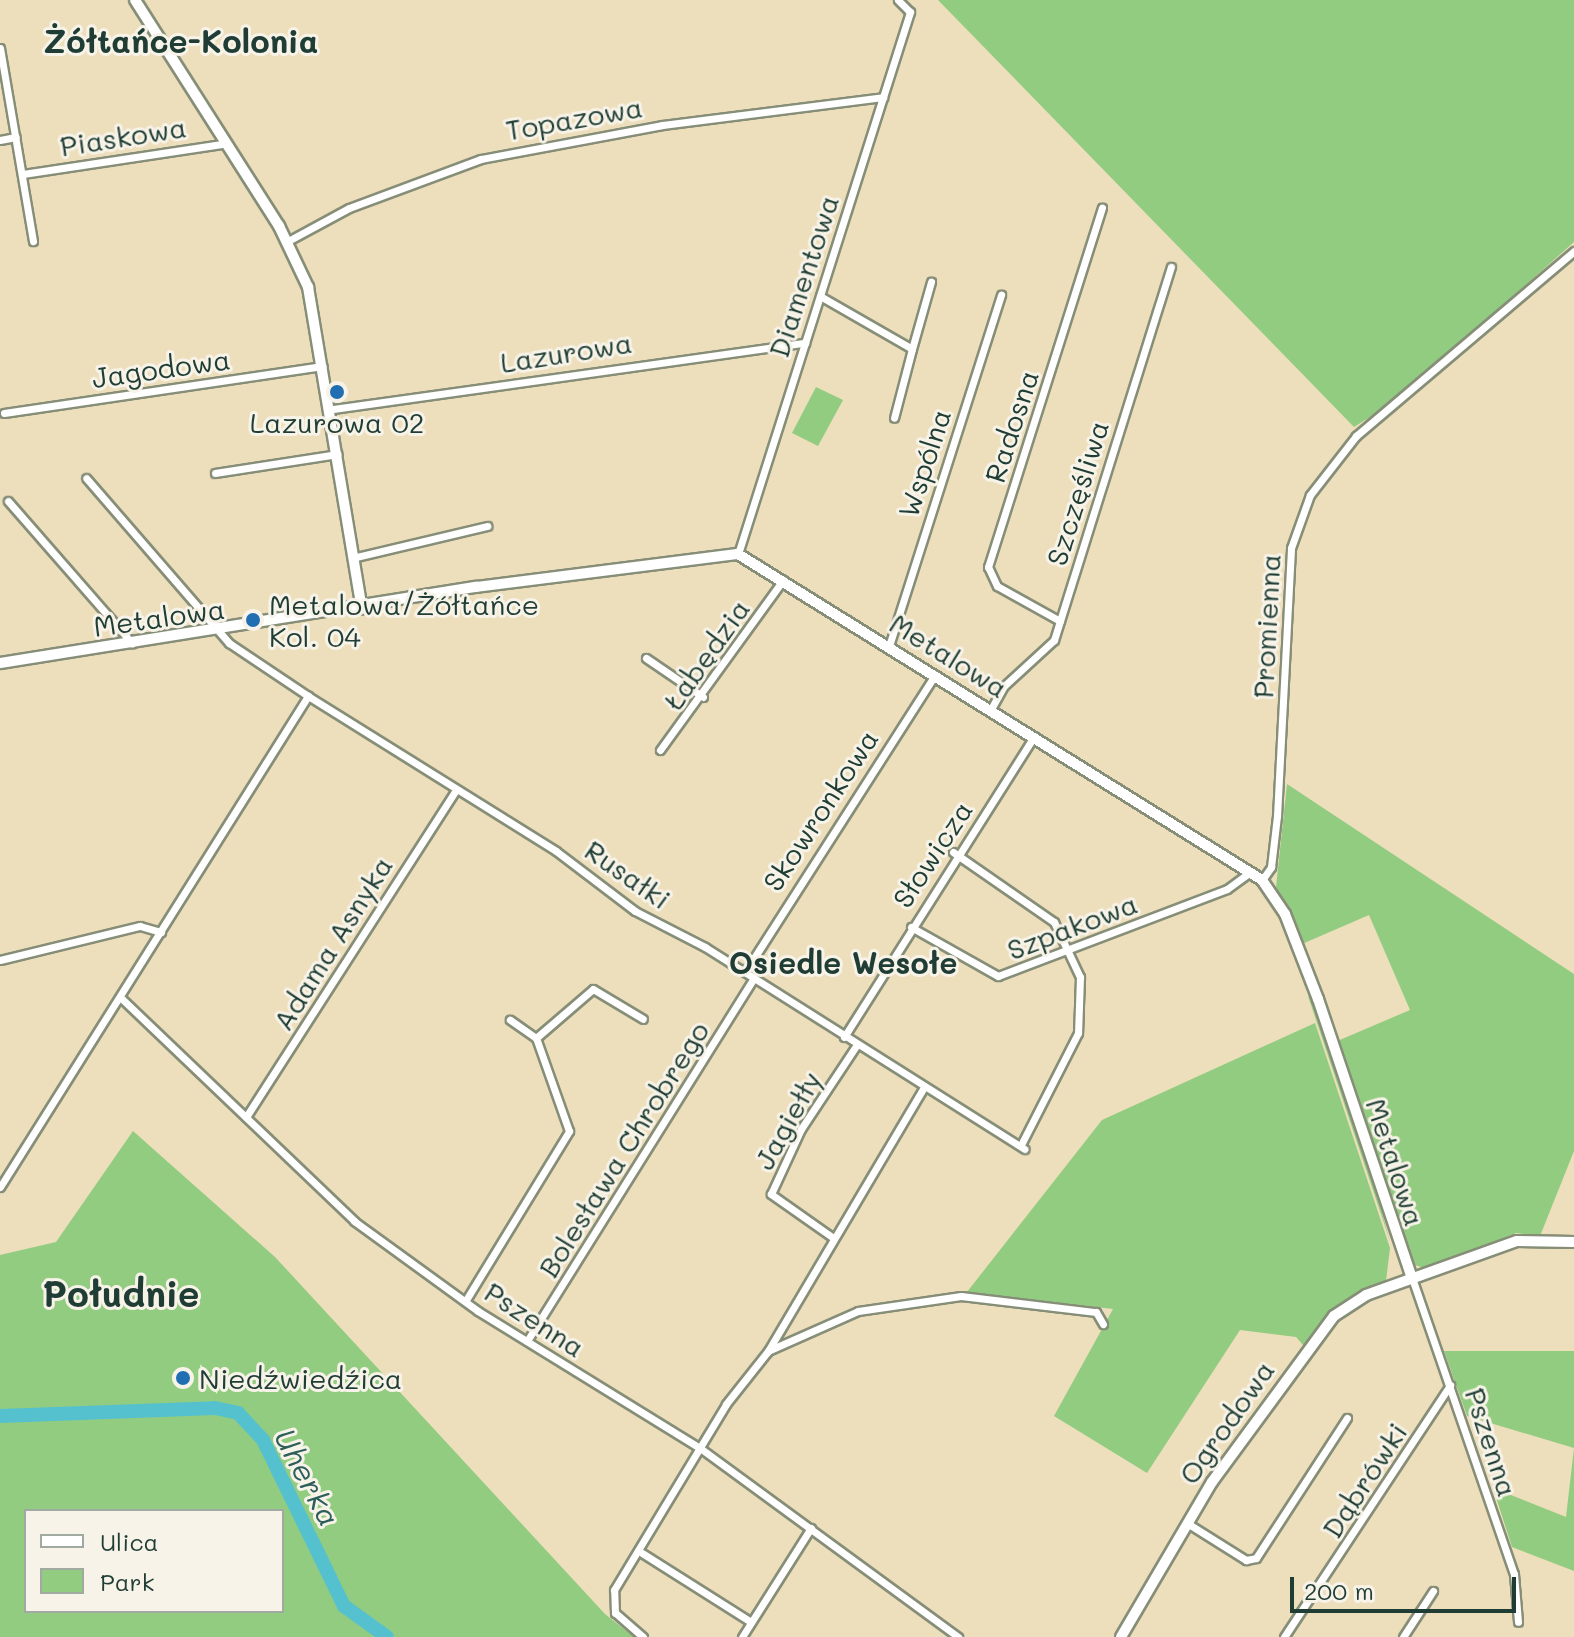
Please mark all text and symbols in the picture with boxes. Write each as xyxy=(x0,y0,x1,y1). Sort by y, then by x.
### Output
district label: Żółtańce-Kolonia xyxy=(44,21,318,59)
street label: Topazowa xyxy=(503,89,645,147)
street label: Piaskowa xyxy=(57,109,189,163)
street label: Diamentowa xyxy=(761,191,845,361)
street label: Lazurowa xyxy=(498,325,634,379)
street label: Jagodowa xyxy=(90,342,232,394)
street label: Radosna xyxy=(977,365,1045,487)
marker: Lazurowa 02 xyxy=(328,383,346,401)
place label: Lazurowa 02 xyxy=(250,405,424,439)
street label: Wspólna xyxy=(891,405,957,521)
street label: Szczęśliwa xyxy=(1039,417,1115,569)
street label: Promienna xyxy=(1245,553,1287,699)
place label: Metalowa/Żółtańce Kol. 04 xyxy=(269,587,539,653)
street label: Metalowa xyxy=(91,591,227,643)
street label: Łabędzia xyxy=(656,592,756,716)
street label: Metalowa xyxy=(884,606,1014,704)
marker: Metalowa/Żółtańce Kol. 04 xyxy=(244,611,262,629)
street label: Skowronkowa xyxy=(755,723,885,897)
street label: Słowicza xyxy=(885,794,979,914)
street label: Rusałki xyxy=(579,833,677,915)
street label: Adama Asnyka xyxy=(265,850,399,1036)
street label: Szpakowa xyxy=(1002,886,1142,966)
district label: Osiedle Wesołe xyxy=(729,944,957,980)
street label: Bolesława Chrobrego xyxy=(531,1015,715,1283)
street label: Jagiełły xyxy=(746,1065,828,1175)
street label: Metalowa xyxy=(1360,1094,1432,1230)
district label: Południe xyxy=(42,1271,200,1315)
street label: Pszenna xyxy=(479,1274,591,1364)
street label: Ogrodowa xyxy=(1171,1354,1281,1490)
place label: Niedźwiedźica xyxy=(199,1361,402,1395)
marker: Niedźwiedźica xyxy=(174,1369,192,1387)
street label: Pszenna xyxy=(1459,1384,1525,1500)
street label: Dąbrówki xyxy=(1314,1416,1414,1544)
water label: Uherka xyxy=(267,1422,349,1532)
legend xyxy=(24,1509,284,1613)
text: Ulica xyxy=(100,1526,158,1557)
scale bar xyxy=(1294,1561,1520,1611)
text: Park xyxy=(100,1566,154,1597)
text: 200 m xyxy=(1304,1575,1374,1606)

